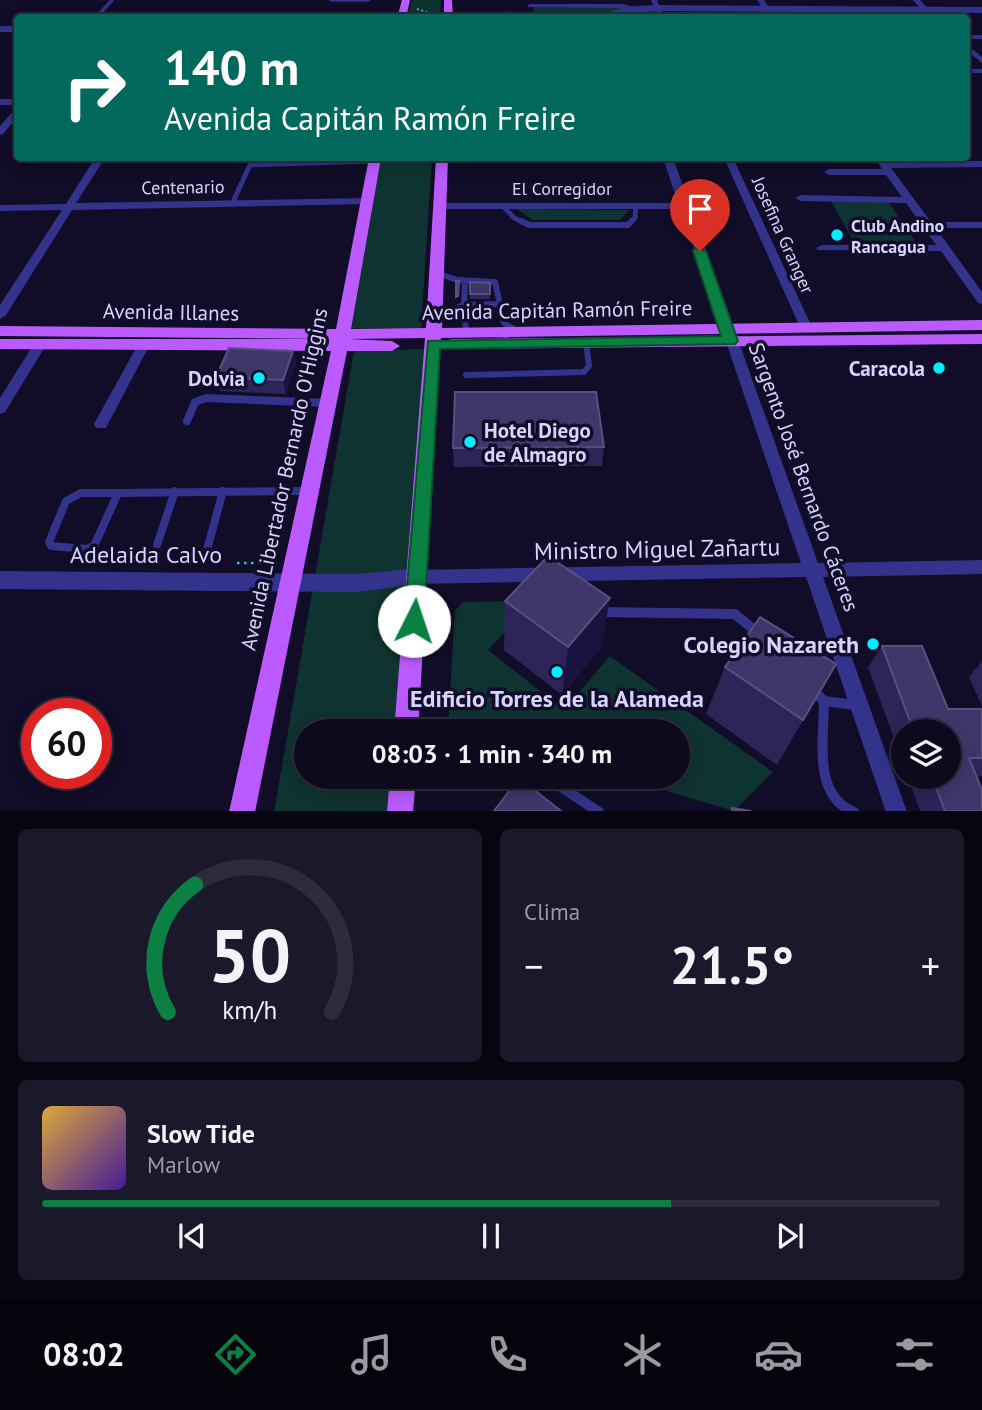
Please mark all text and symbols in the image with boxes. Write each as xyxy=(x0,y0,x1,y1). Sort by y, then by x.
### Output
text: 140 m xyxy=(164,35,299,99)
icon: right xyxy=(49,42,140,133)
text: Avenida Capitán Ramón Freire xyxy=(164,97,576,139)
street label: Josefina Granger xyxy=(747,172,819,297)
street label: Centenario xyxy=(141,175,225,199)
street label: El Corregidor xyxy=(512,177,612,200)
pin xyxy=(670,179,730,251)
icon: arrive xyxy=(681,190,719,228)
place label: Club Andino Rancagua xyxy=(851,214,945,258)
marker: Club Andino Rancagua xyxy=(829,227,845,243)
street label: Avenida Capitán Ramón Freire xyxy=(422,294,692,326)
street label: Avenida Illanes xyxy=(103,297,239,327)
street label: Avenida Libertador Bernardo O'Higgins xyxy=(234,305,334,653)
street label: Sargento José Bernardo Cáceres xyxy=(743,339,865,615)
place label: Caracola xyxy=(849,355,925,382)
marker: Caracola xyxy=(931,360,947,376)
place label: Dolvia xyxy=(188,365,245,392)
marker: Dolvia xyxy=(251,370,267,386)
place label: Hotel Diego de Almagro xyxy=(484,417,591,468)
marker: Hotel Diego de Almagro xyxy=(462,434,478,450)
street label: Ministro Miguel Zañartu xyxy=(534,531,780,567)
street label: Adelaida Calvo xyxy=(70,539,222,570)
position arrow xyxy=(377,584,451,658)
place label: Colegio Nazareth xyxy=(684,629,859,660)
marker: Colegio Nazareth xyxy=(865,636,881,652)
marker: Edificio Torres de la Alameda xyxy=(549,664,565,680)
place label: Edificio Torres de la Alameda xyxy=(410,683,704,714)
speed limit sign: 60 xyxy=(21,698,112,789)
map controls xyxy=(891,719,961,789)
button: layers xyxy=(891,719,961,789)
text: 08:03 · 1 min · 340 m xyxy=(372,737,612,770)
text: Clima xyxy=(524,897,580,926)
text: 50 xyxy=(209,908,291,1002)
text: 21.5° xyxy=(670,931,794,998)
text: − xyxy=(524,941,543,990)
text: + xyxy=(921,941,940,990)
text: km/h xyxy=(223,993,277,1025)
text: Slow Tide xyxy=(147,1117,255,1150)
text: Marlow xyxy=(147,1150,220,1179)
icon: previous xyxy=(173,1217,211,1255)
icon: pause xyxy=(472,1217,510,1255)
icon: next xyxy=(771,1217,809,1255)
icon: directions xyxy=(211,1330,260,1379)
icon: music xyxy=(347,1330,396,1379)
icon: phone xyxy=(483,1330,532,1379)
icon: climate xyxy=(618,1330,667,1379)
icon: car xyxy=(754,1330,803,1379)
icon: filters xyxy=(890,1330,939,1379)
text: 08:02 xyxy=(43,1333,125,1375)

